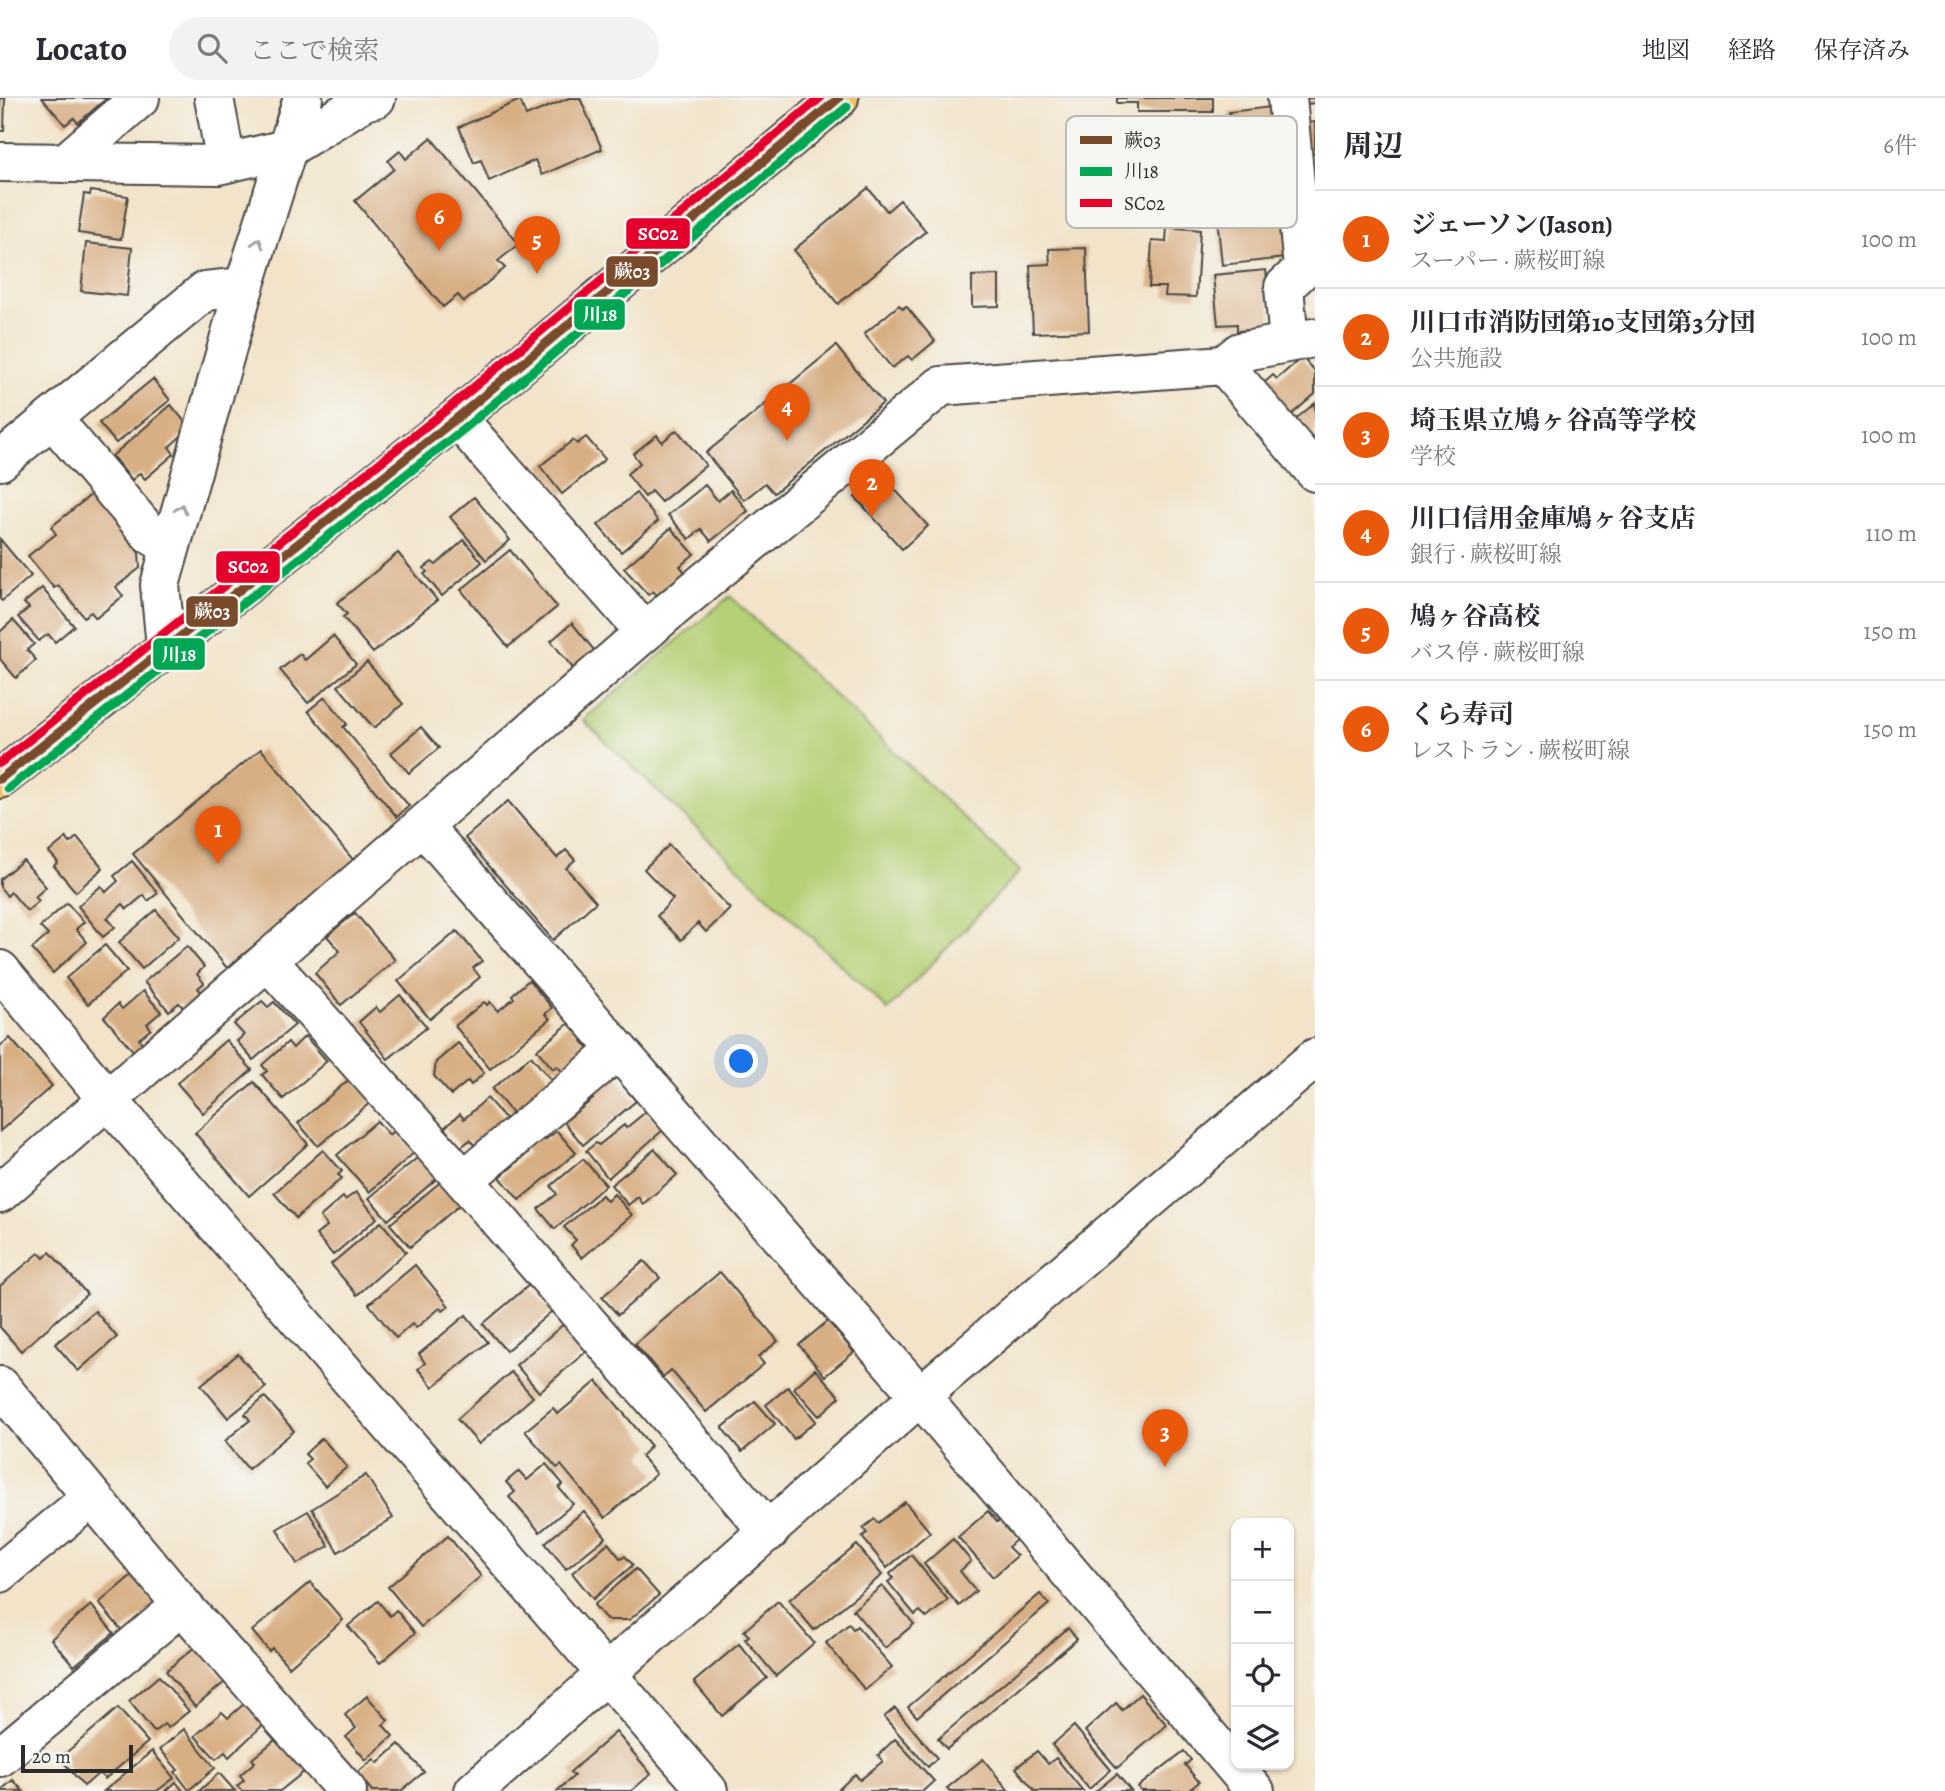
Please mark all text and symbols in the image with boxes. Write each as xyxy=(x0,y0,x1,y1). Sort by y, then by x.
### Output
search box xyxy=(169,17,659,80)
text: Locato xyxy=(35,26,127,71)
icon: search xyxy=(193,29,231,67)
text: ここで検索 xyxy=(249,33,379,68)
text: 地図 xyxy=(1642,34,1690,66)
text: 経路 xyxy=(1728,34,1776,66)
text: 保存済み xyxy=(1814,34,1910,66)
legend xyxy=(1066,116,1297,228)
text: 周辺 xyxy=(1343,126,1403,166)
text: 蕨03 xyxy=(1124,128,1161,154)
text: 6件 xyxy=(1883,130,1917,161)
text: 川18 xyxy=(1124,159,1159,185)
text: SC02 xyxy=(1124,191,1165,217)
pin: 6 xyxy=(416,193,462,251)
text: ジェーソン(Jason) xyxy=(1410,207,1613,242)
pin: 5 xyxy=(514,216,560,274)
line badge: SC02 xyxy=(625,217,691,250)
text: SC02 xyxy=(638,221,678,247)
text: 1 xyxy=(1362,224,1370,255)
text: 100 m xyxy=(1861,224,1917,255)
one-way arrow xyxy=(249,237,264,249)
text: スーパー · 蕨桜町線 xyxy=(1410,245,1605,276)
line badge: 蕨03 xyxy=(605,255,659,288)
text: 蕨03 xyxy=(614,259,650,285)
line badge: 川18 xyxy=(573,298,626,331)
text: 川18 xyxy=(583,302,617,328)
text: 川口市消防団第10支団第3分団 xyxy=(1410,305,1756,340)
text: 2 xyxy=(1360,322,1372,353)
text: 100 m xyxy=(1861,322,1917,353)
text: 公共施設 xyxy=(1410,343,1502,374)
pin: 4 xyxy=(764,383,810,441)
text: 埼玉県立鳩ヶ谷高等学校 xyxy=(1410,403,1696,438)
text: 3 xyxy=(1361,420,1371,451)
text: 100 m xyxy=(1861,420,1917,451)
text: 学校 xyxy=(1410,441,1456,472)
pin: 2 xyxy=(849,459,895,517)
text: 川口信用金庫鳩ヶ谷支店 xyxy=(1410,501,1696,536)
one-way arrow xyxy=(173,503,188,515)
text: 4 xyxy=(1361,518,1371,549)
text: 110 m xyxy=(1865,518,1917,549)
text: 銀行 · 蕨桜町線 xyxy=(1410,539,1562,570)
line badge: SC02 xyxy=(215,550,281,584)
text: SC02 xyxy=(228,554,268,580)
line badge: 蕨03 xyxy=(185,595,239,628)
text: 蕨03 xyxy=(194,599,230,625)
text: 鳩ヶ谷高校 xyxy=(1410,599,1540,634)
text: 5 xyxy=(1361,616,1371,647)
text: 150 m xyxy=(1863,616,1917,647)
line badge: 川18 xyxy=(152,637,206,671)
text: バス停 · 蕨桜町線 xyxy=(1410,637,1585,668)
text: 川18 xyxy=(162,642,196,668)
text: くら寿司 xyxy=(1410,697,1514,732)
text: 6 xyxy=(1361,714,1371,745)
text: 150 m xyxy=(1863,714,1917,745)
text: レストラン · 蕨桜町線 xyxy=(1410,735,1630,766)
pin: 1 xyxy=(195,806,241,864)
your location xyxy=(724,1044,758,1078)
pin: 3 xyxy=(1142,1409,1188,1467)
map controls xyxy=(1231,1518,1294,1770)
button: + xyxy=(1231,1518,1294,1581)
button: − xyxy=(1231,1581,1294,1644)
button: locate xyxy=(1231,1644,1294,1707)
button: layers xyxy=(1231,1707,1294,1770)
scale bar xyxy=(21,1742,133,1774)
text: 20 m xyxy=(32,1744,71,1770)

